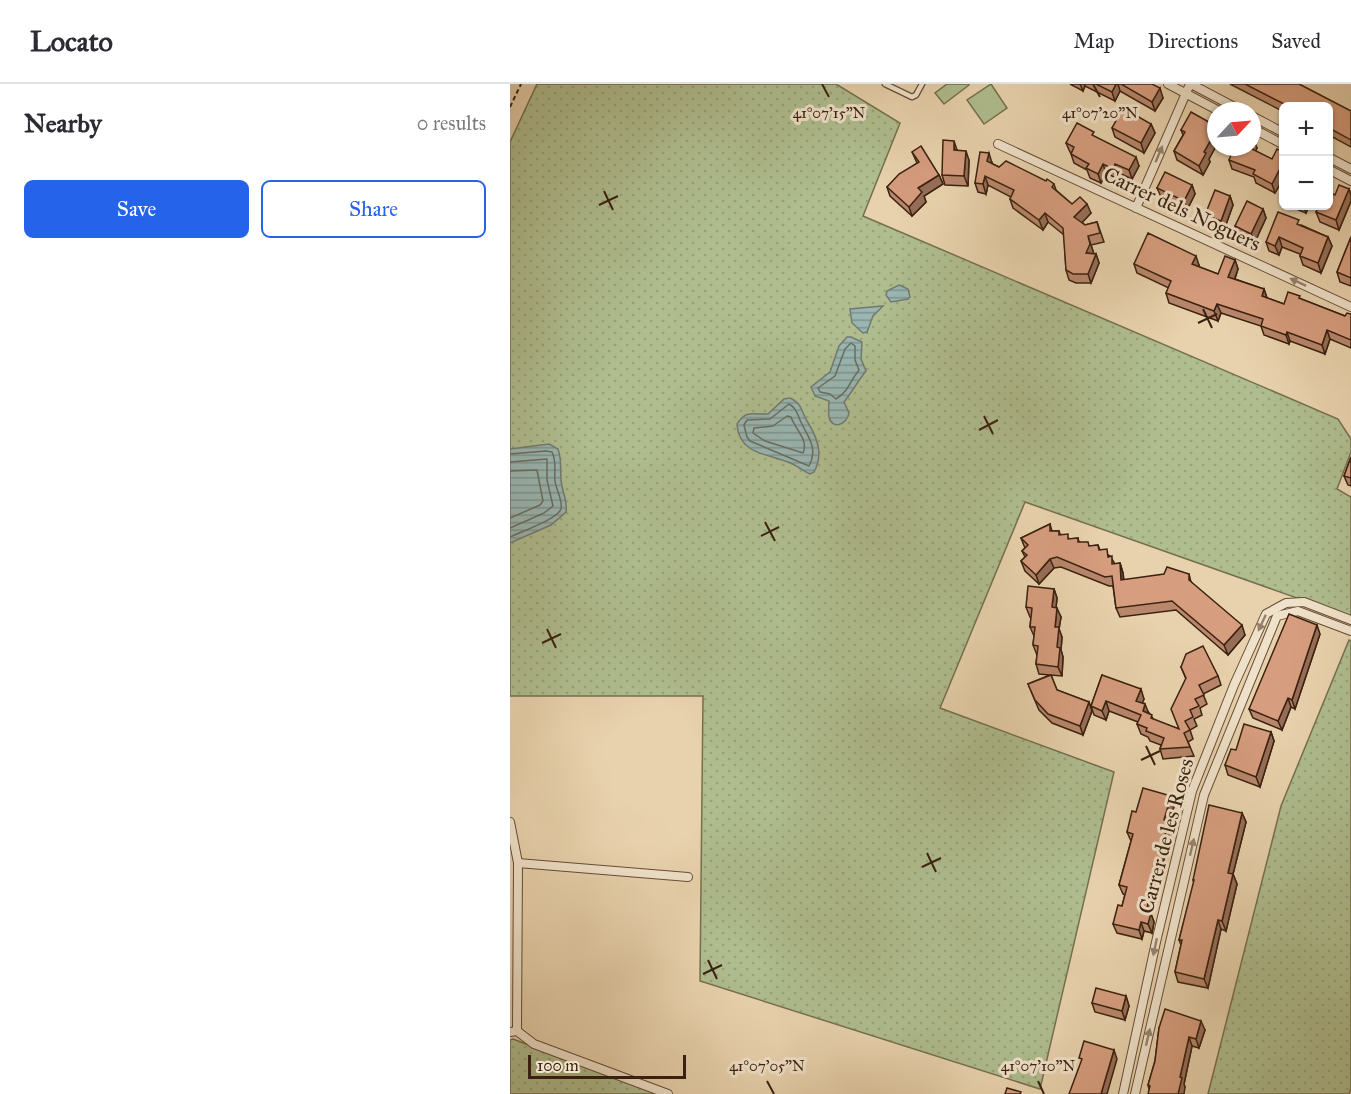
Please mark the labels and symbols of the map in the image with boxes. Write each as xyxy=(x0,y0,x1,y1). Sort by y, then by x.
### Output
north arrow xyxy=(1207,102,1261,156)
text: 41°07'15"N xyxy=(793,104,866,122)
text: 41°07'20"N xyxy=(1062,104,1138,122)
one-way arrow xyxy=(1154,144,1164,162)
street label: Carrer dels Noguers xyxy=(1099,161,1265,257)
one-way arrow xyxy=(1289,278,1306,287)
one-way arrow xyxy=(1258,615,1267,632)
street label: Carrer de les Roses xyxy=(1133,756,1199,916)
one-way arrow xyxy=(1188,837,1197,856)
one-way arrow xyxy=(1150,937,1159,956)
one-way arrow xyxy=(1144,1027,1153,1046)
scale bar xyxy=(528,1052,686,1080)
text: 41°07'05"N xyxy=(729,1057,805,1075)
text: 41°07'10"N xyxy=(1001,1057,1076,1075)

